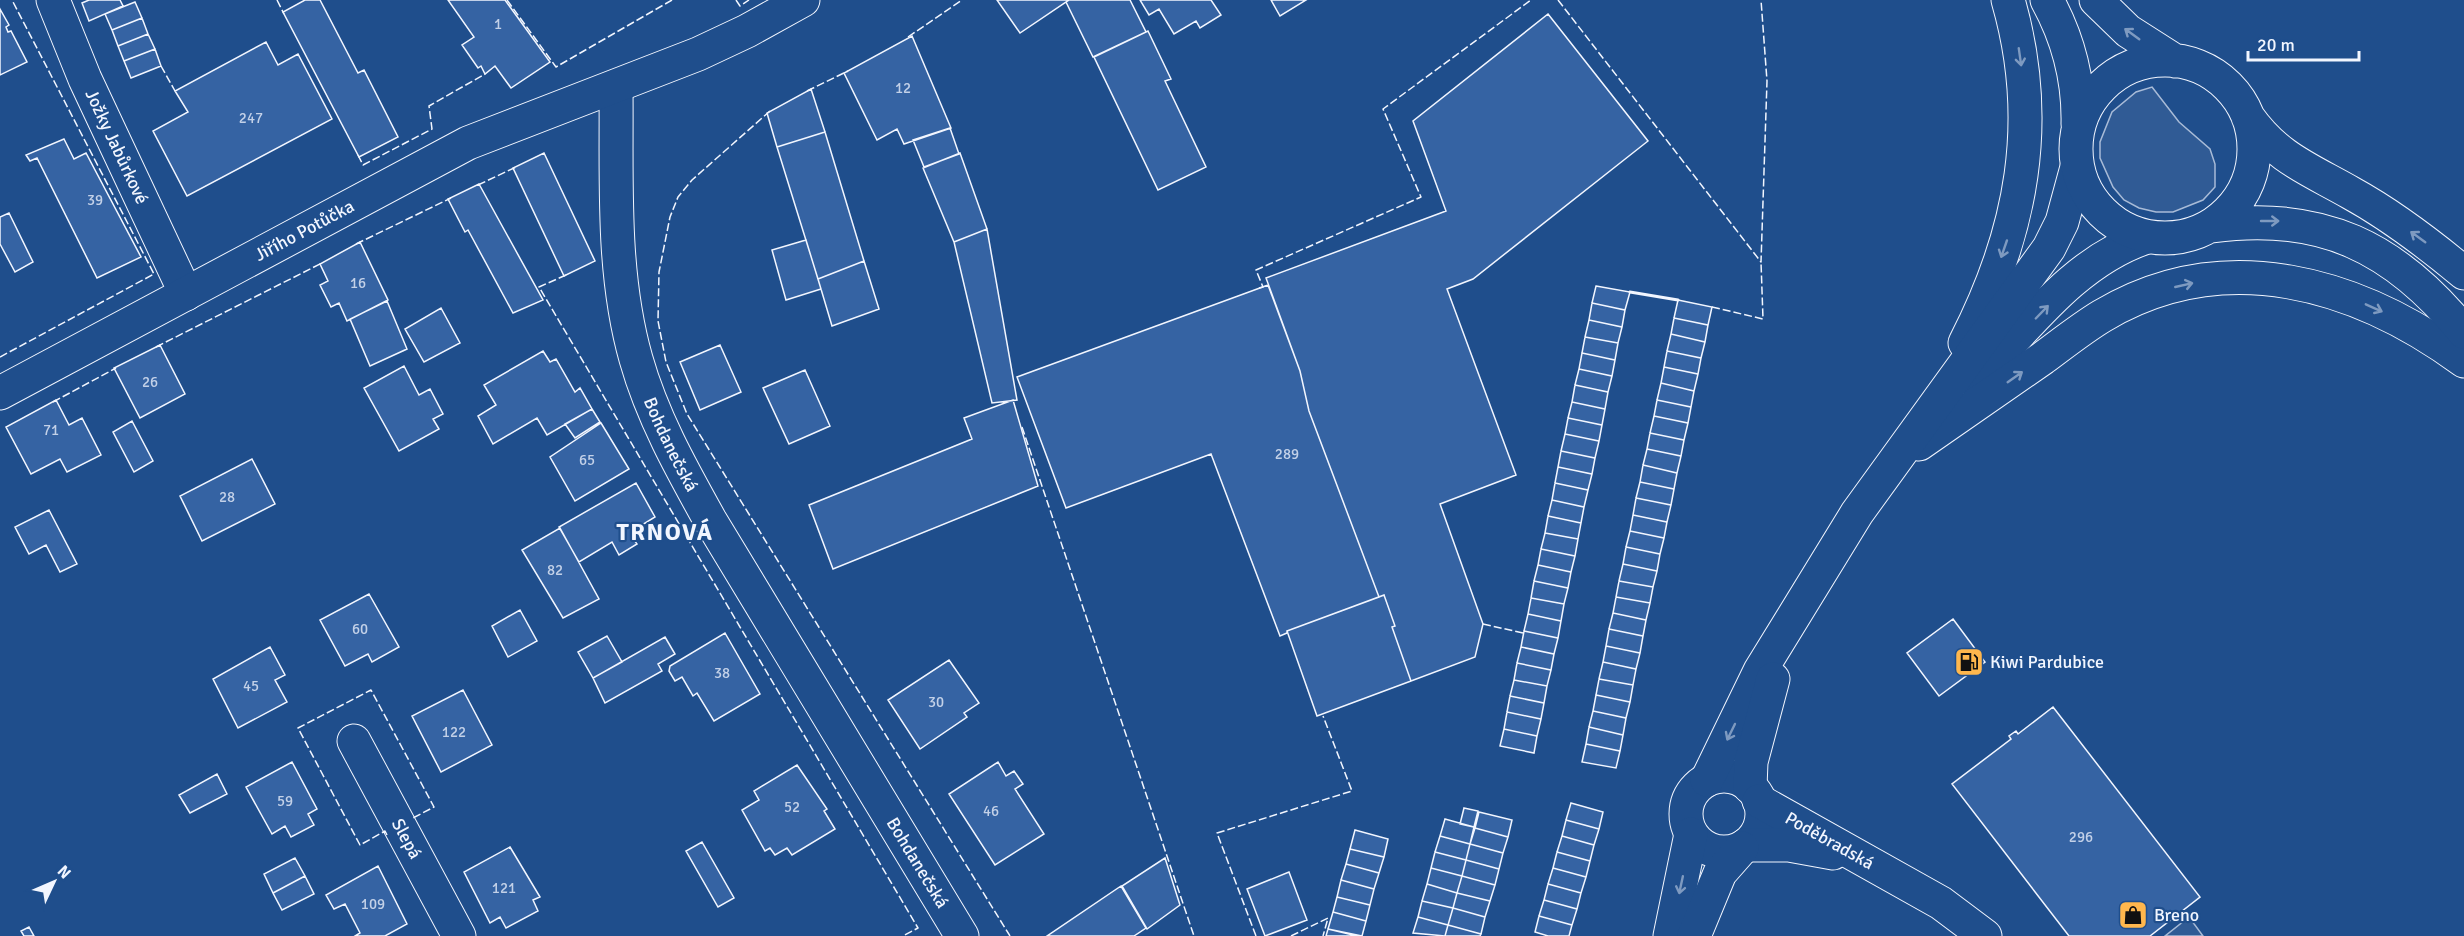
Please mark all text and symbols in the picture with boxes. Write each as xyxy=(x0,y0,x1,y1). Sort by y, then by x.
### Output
house number: 1 xyxy=(494,15,502,33)
scale bar xyxy=(2248,24,2359,62)
one-way arrow xyxy=(2125,28,2141,40)
text: 20 m xyxy=(2257,34,2295,56)
one-way arrow xyxy=(2015,47,2026,67)
house number: 12 xyxy=(895,79,911,97)
street label: Jožky Jabůrkové xyxy=(80,86,153,208)
house number: 247 xyxy=(239,109,263,127)
house number: 39 xyxy=(87,191,103,209)
street label: Jiřího Potůčka xyxy=(251,195,358,266)
one-way arrow xyxy=(2259,215,2279,227)
one-way arrow xyxy=(2410,231,2426,244)
one-way arrow xyxy=(1997,239,2008,258)
house number: 16 xyxy=(350,274,366,292)
one-way arrow xyxy=(2174,279,2194,290)
one-way arrow xyxy=(2365,302,2383,314)
one-way arrow xyxy=(2035,305,2049,320)
one-way arrow xyxy=(2006,371,2022,383)
house number: 26 xyxy=(142,373,158,391)
street label: Bohdanečská xyxy=(639,394,703,495)
house number: 71 xyxy=(43,421,59,439)
house number: 289 xyxy=(1275,445,1299,463)
house number: 65 xyxy=(579,451,595,469)
house number: 28 xyxy=(219,488,235,506)
district label: TRNOVÁ xyxy=(616,517,714,547)
house number: 82 xyxy=(547,561,563,579)
house number: 60 xyxy=(352,620,368,638)
fuel station icon: Kiwi Pardubice xyxy=(1953,646,1985,678)
place label: Kiwi Pardubice xyxy=(1990,651,2104,673)
house number: 38 xyxy=(714,664,730,682)
house number: 45 xyxy=(243,677,259,695)
house number: 30 xyxy=(928,693,944,711)
one-way arrow xyxy=(1725,722,1737,740)
house number: 122 xyxy=(442,723,466,741)
house number: 59 xyxy=(277,792,293,810)
house number: 52 xyxy=(784,798,800,816)
house number: 46 xyxy=(983,802,999,820)
street label: Poděbradská xyxy=(1781,807,1878,874)
street label: Bohdanečská xyxy=(882,813,954,912)
street label: Slepá xyxy=(387,815,426,863)
house number: 296 xyxy=(2069,828,2093,846)
north arrow xyxy=(24,852,84,912)
text: N xyxy=(53,861,75,883)
one-way arrow xyxy=(1675,875,1686,894)
house number: 121 xyxy=(492,879,516,897)
house number: 109 xyxy=(361,895,385,913)
shop icon: Breno xyxy=(2117,899,2149,931)
place label: Breno xyxy=(2154,904,2199,926)

